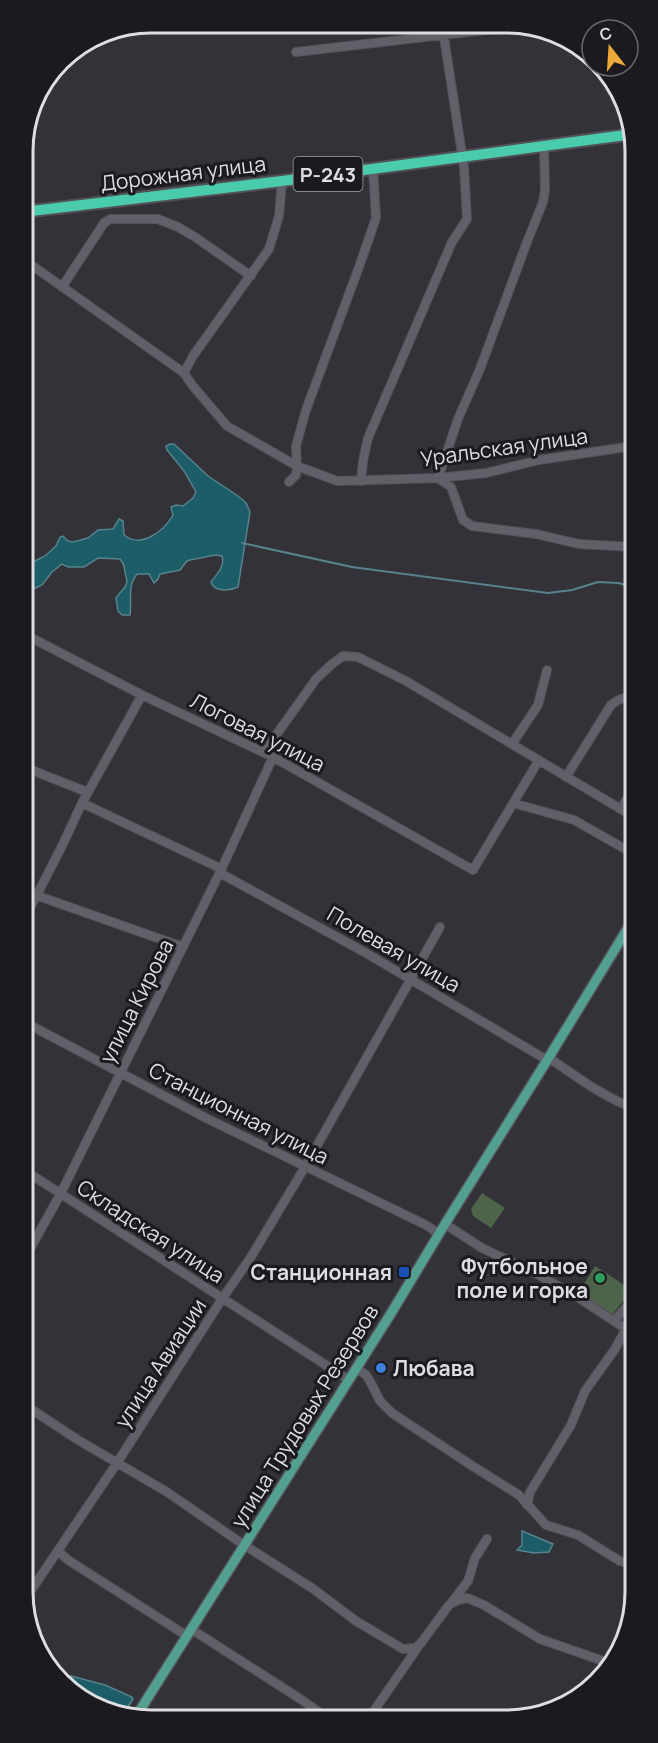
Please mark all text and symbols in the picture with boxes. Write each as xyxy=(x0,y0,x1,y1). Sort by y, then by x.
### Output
north arrow xyxy=(580,18,640,78)
text: С xyxy=(597,21,615,46)
street label: Дорожная улица xyxy=(99,149,267,197)
road number: Р-243 xyxy=(294,157,362,191)
street label: Уральская улица xyxy=(419,421,589,473)
street label: Логовая улица xyxy=(186,686,330,778)
street label: Полевая улица xyxy=(322,900,466,998)
street label: улица Кирова xyxy=(93,934,179,1068)
street label: Станционная улица xyxy=(144,1056,334,1170)
street label: Складская улица xyxy=(72,1173,230,1289)
place label: Футбольное поле и горка xyxy=(457,1252,588,1304)
place label: Станционная xyxy=(250,1258,392,1286)
marker: Станционная xyxy=(397,1265,411,1279)
marker: Футбольное поле и горка xyxy=(593,1271,607,1285)
street label: улица Авиации xyxy=(108,1293,212,1433)
street label: улица Трудовых Резервов xyxy=(224,1299,384,1533)
place label: Любава xyxy=(393,1354,475,1382)
marker: Любава xyxy=(374,1361,388,1375)

